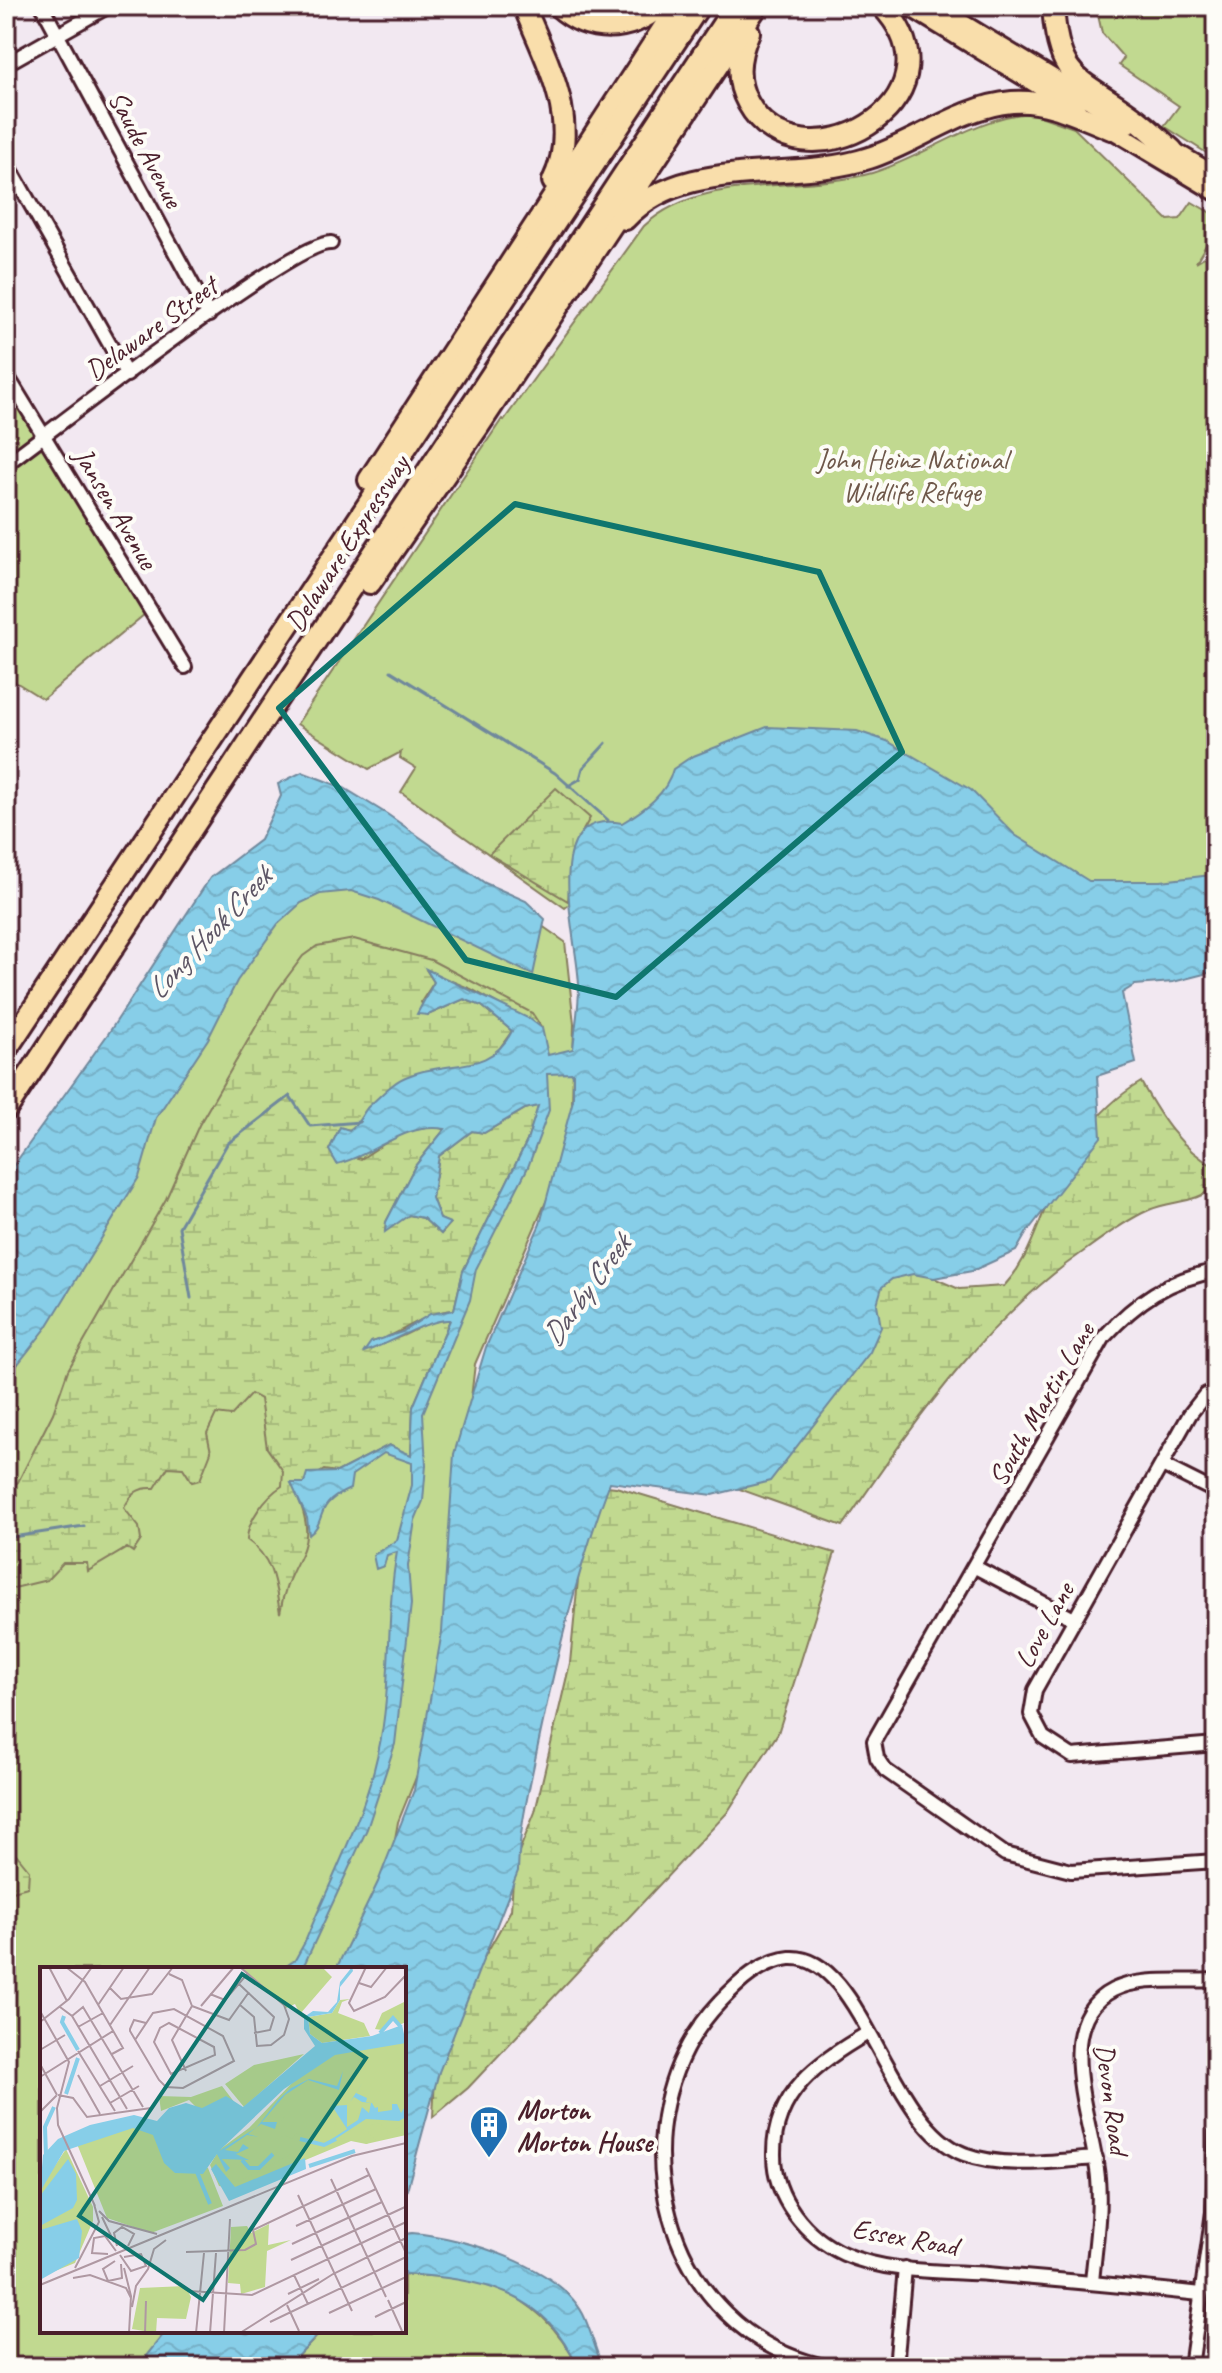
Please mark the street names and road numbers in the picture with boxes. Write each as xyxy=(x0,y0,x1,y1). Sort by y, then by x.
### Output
street label: Saude Avenue xyxy=(101,85,192,215)
street label: Delaware Street xyxy=(78,266,227,388)
street label: Jansen Avenue xyxy=(65,439,167,577)
street label: Delaware Expressway xyxy=(277,446,418,638)
street label: South Martin Lane xyxy=(980,1314,1103,1492)
street label: Love Lane xyxy=(1006,1575,1083,1674)
street label: Devon Road xyxy=(1087,2042,1138,2160)
street label: Essex Road xyxy=(850,2211,964,2264)

